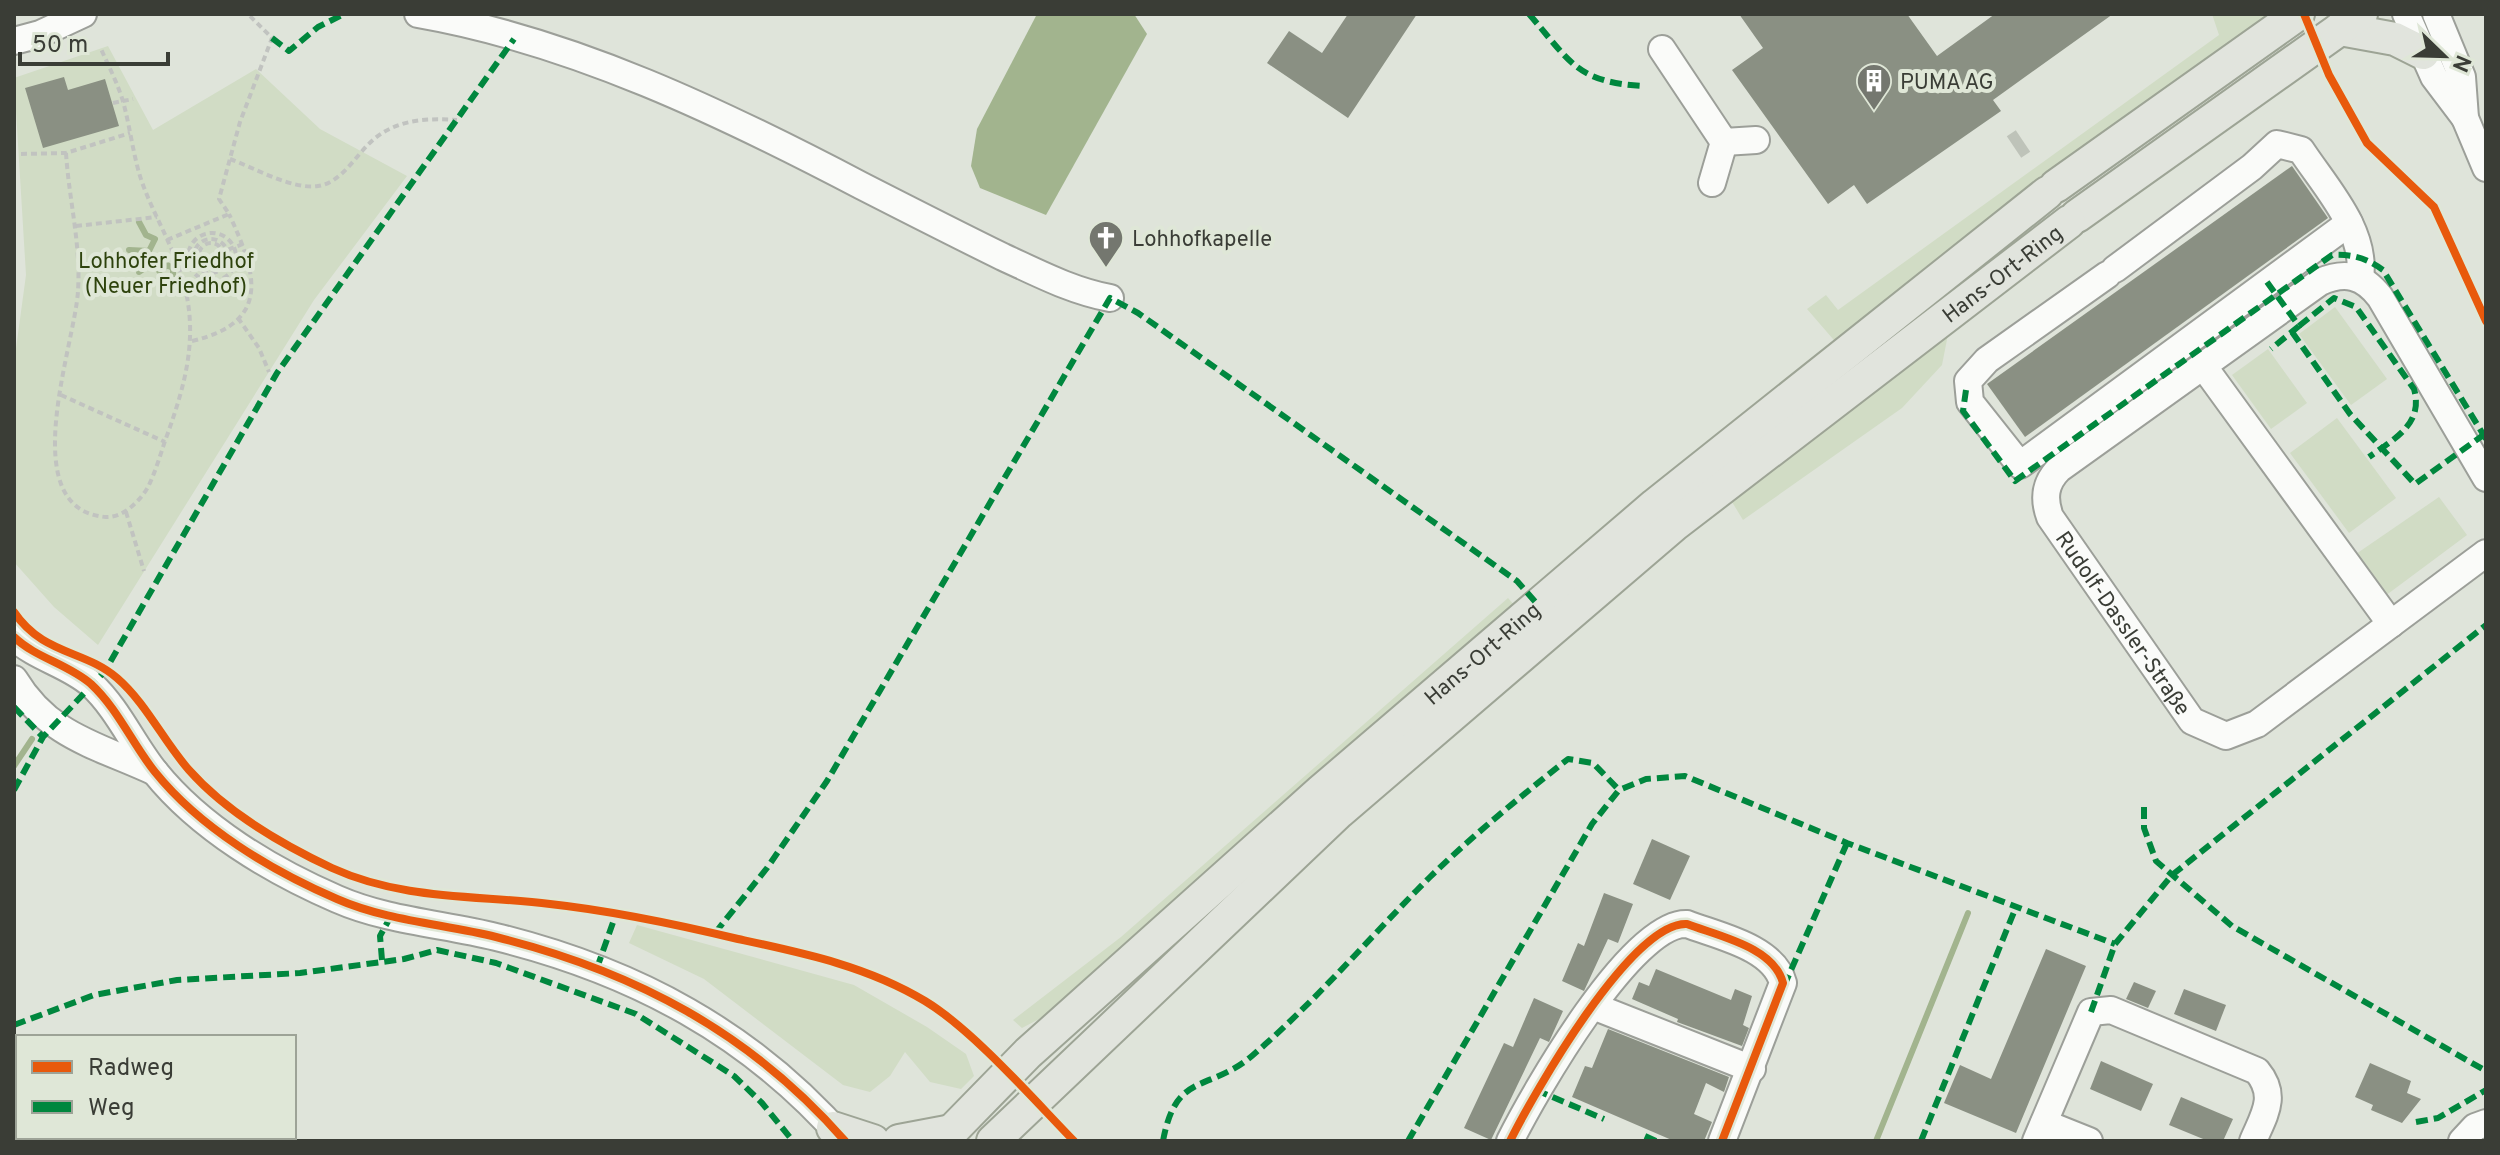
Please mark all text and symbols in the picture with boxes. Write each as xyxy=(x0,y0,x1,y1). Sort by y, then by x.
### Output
scale bar xyxy=(20,16,168,66)
north arrow xyxy=(2404,16,2484,96)
text: 50 m xyxy=(32,31,88,61)
text: N xyxy=(2445,50,2476,75)
building icon: PUMA AG xyxy=(1855,62,1893,112)
place label: PUMA AG xyxy=(1900,70,1994,97)
church icon: Lohhofkapelle xyxy=(1087,219,1125,269)
street label: Hans-Ort-Ring xyxy=(1938,221,2069,330)
place label: Lohhofkapelle xyxy=(1132,227,1272,254)
park label: Lohhofer Friedhof (Neuer Friedhof) xyxy=(78,249,254,301)
street label: Rudolf-Dassler-Straße xyxy=(2048,527,2195,722)
street label: Hans-Ort-Ring xyxy=(1420,598,1547,712)
legend xyxy=(16,1035,296,1139)
text: Radweg xyxy=(88,1054,174,1084)
text: Weg xyxy=(88,1094,135,1124)

